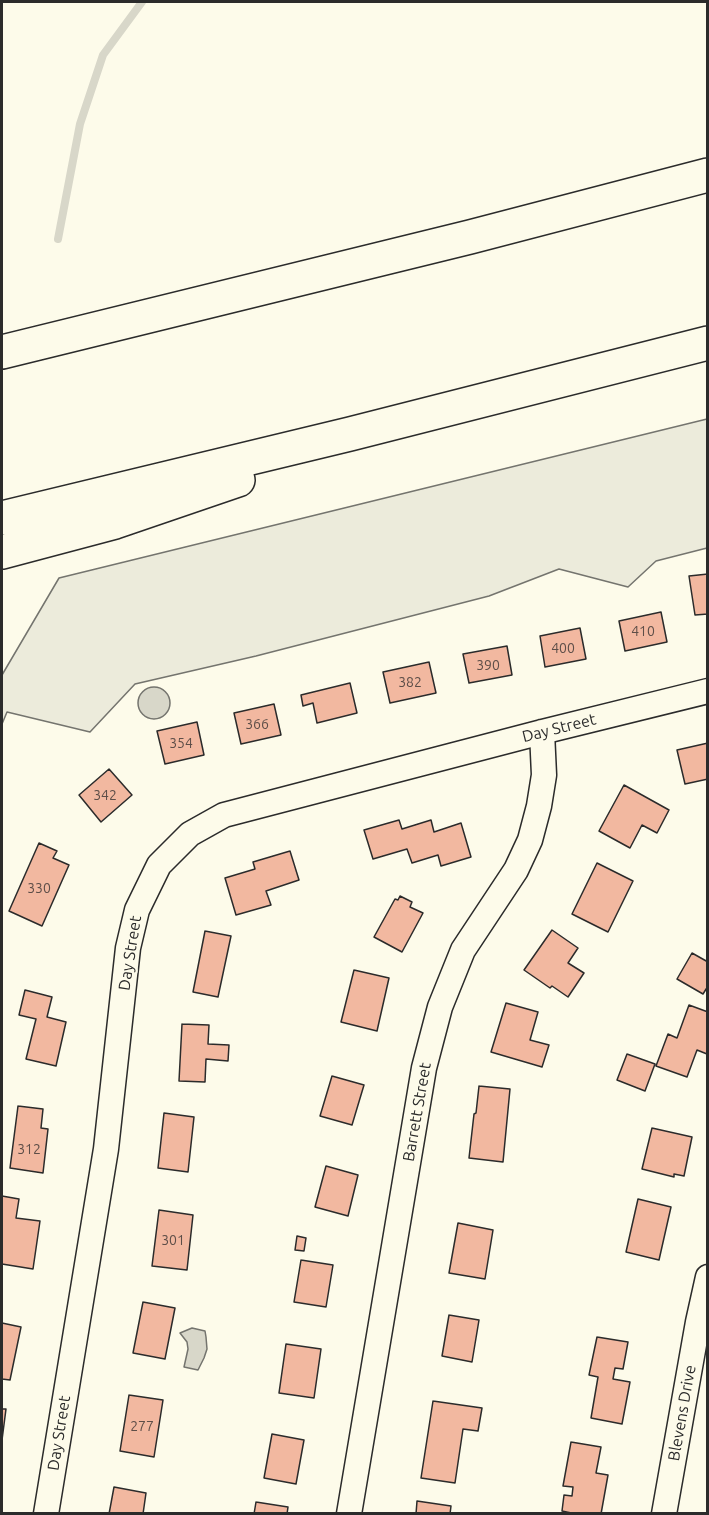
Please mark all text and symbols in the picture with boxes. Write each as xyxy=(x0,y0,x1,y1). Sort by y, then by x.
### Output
house number: 410 xyxy=(631,623,655,639)
house number: 400 xyxy=(551,640,575,656)
house number: 390 xyxy=(476,657,500,673)
house number: 382 xyxy=(398,674,422,690)
street label: Day Street xyxy=(520,710,598,746)
house number: 366 xyxy=(245,716,269,732)
house number: 354 xyxy=(169,735,193,751)
house number: 342 xyxy=(93,787,117,803)
house number: 330 xyxy=(27,880,51,896)
street label: Day Street xyxy=(115,914,145,992)
street label: Barrett Street xyxy=(399,1061,435,1163)
house number: 312 xyxy=(17,1141,41,1157)
house number: 301 xyxy=(161,1232,185,1248)
street label: Blevens Drive xyxy=(664,1363,700,1463)
street label: Day Street xyxy=(44,1394,74,1472)
house number: 277 xyxy=(130,1418,154,1434)

